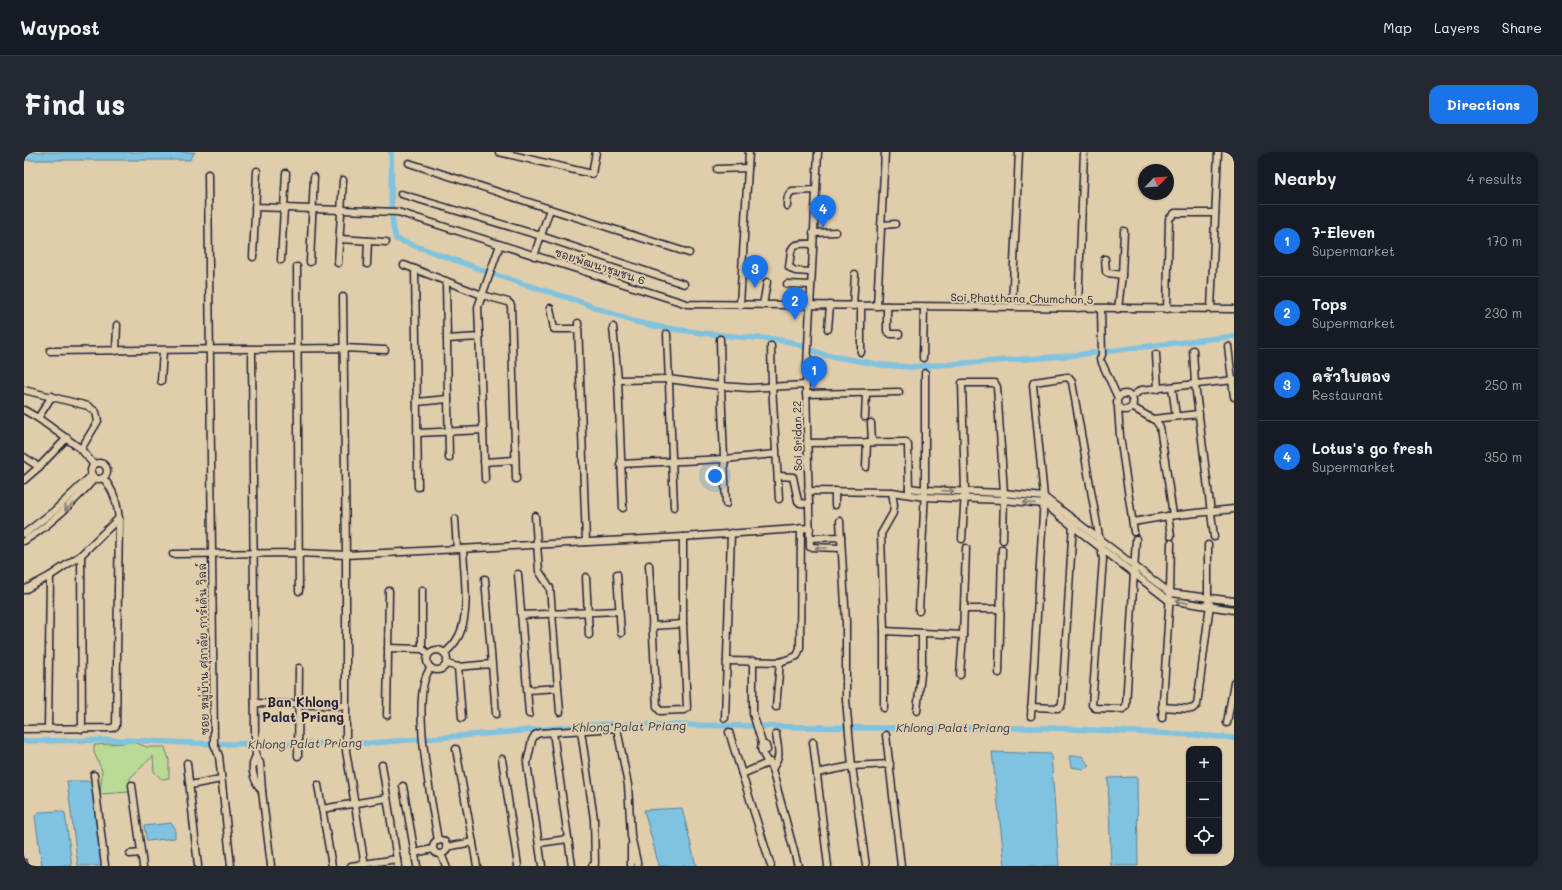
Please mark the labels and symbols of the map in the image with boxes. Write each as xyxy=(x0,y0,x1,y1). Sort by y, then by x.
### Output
north arrow xyxy=(1138,164,1174,200)
pin: 4 xyxy=(810,195,836,228)
street label: ซอยพัฒนาชุมชน 6 xyxy=(552,244,647,291)
pin: 3 xyxy=(742,255,768,288)
pin: 2 xyxy=(782,287,808,320)
street label: Soi Phatthana Chumchon 5 xyxy=(951,289,1093,307)
pin: 1 xyxy=(801,356,827,389)
street label: Soi Sridan 22 xyxy=(789,401,805,471)
your location xyxy=(705,466,725,486)
one-way arrow xyxy=(941,487,954,495)
one-way arrow xyxy=(1023,499,1036,506)
one-way arrow xyxy=(64,502,74,511)
one-way arrow xyxy=(815,544,828,552)
street label: ซอย หมู่บ้าน ศุภาลัย การ์เด้น วิลล์ xyxy=(194,563,215,735)
one-way arrow xyxy=(1175,598,1188,606)
district label: Ban Khlong Palat Priang xyxy=(262,693,344,725)
water label: Khlong Palat Priang xyxy=(572,717,686,735)
water label: Khlong Palat Priang xyxy=(896,719,1010,735)
water label: Khlong Palat Priang xyxy=(248,734,362,752)

